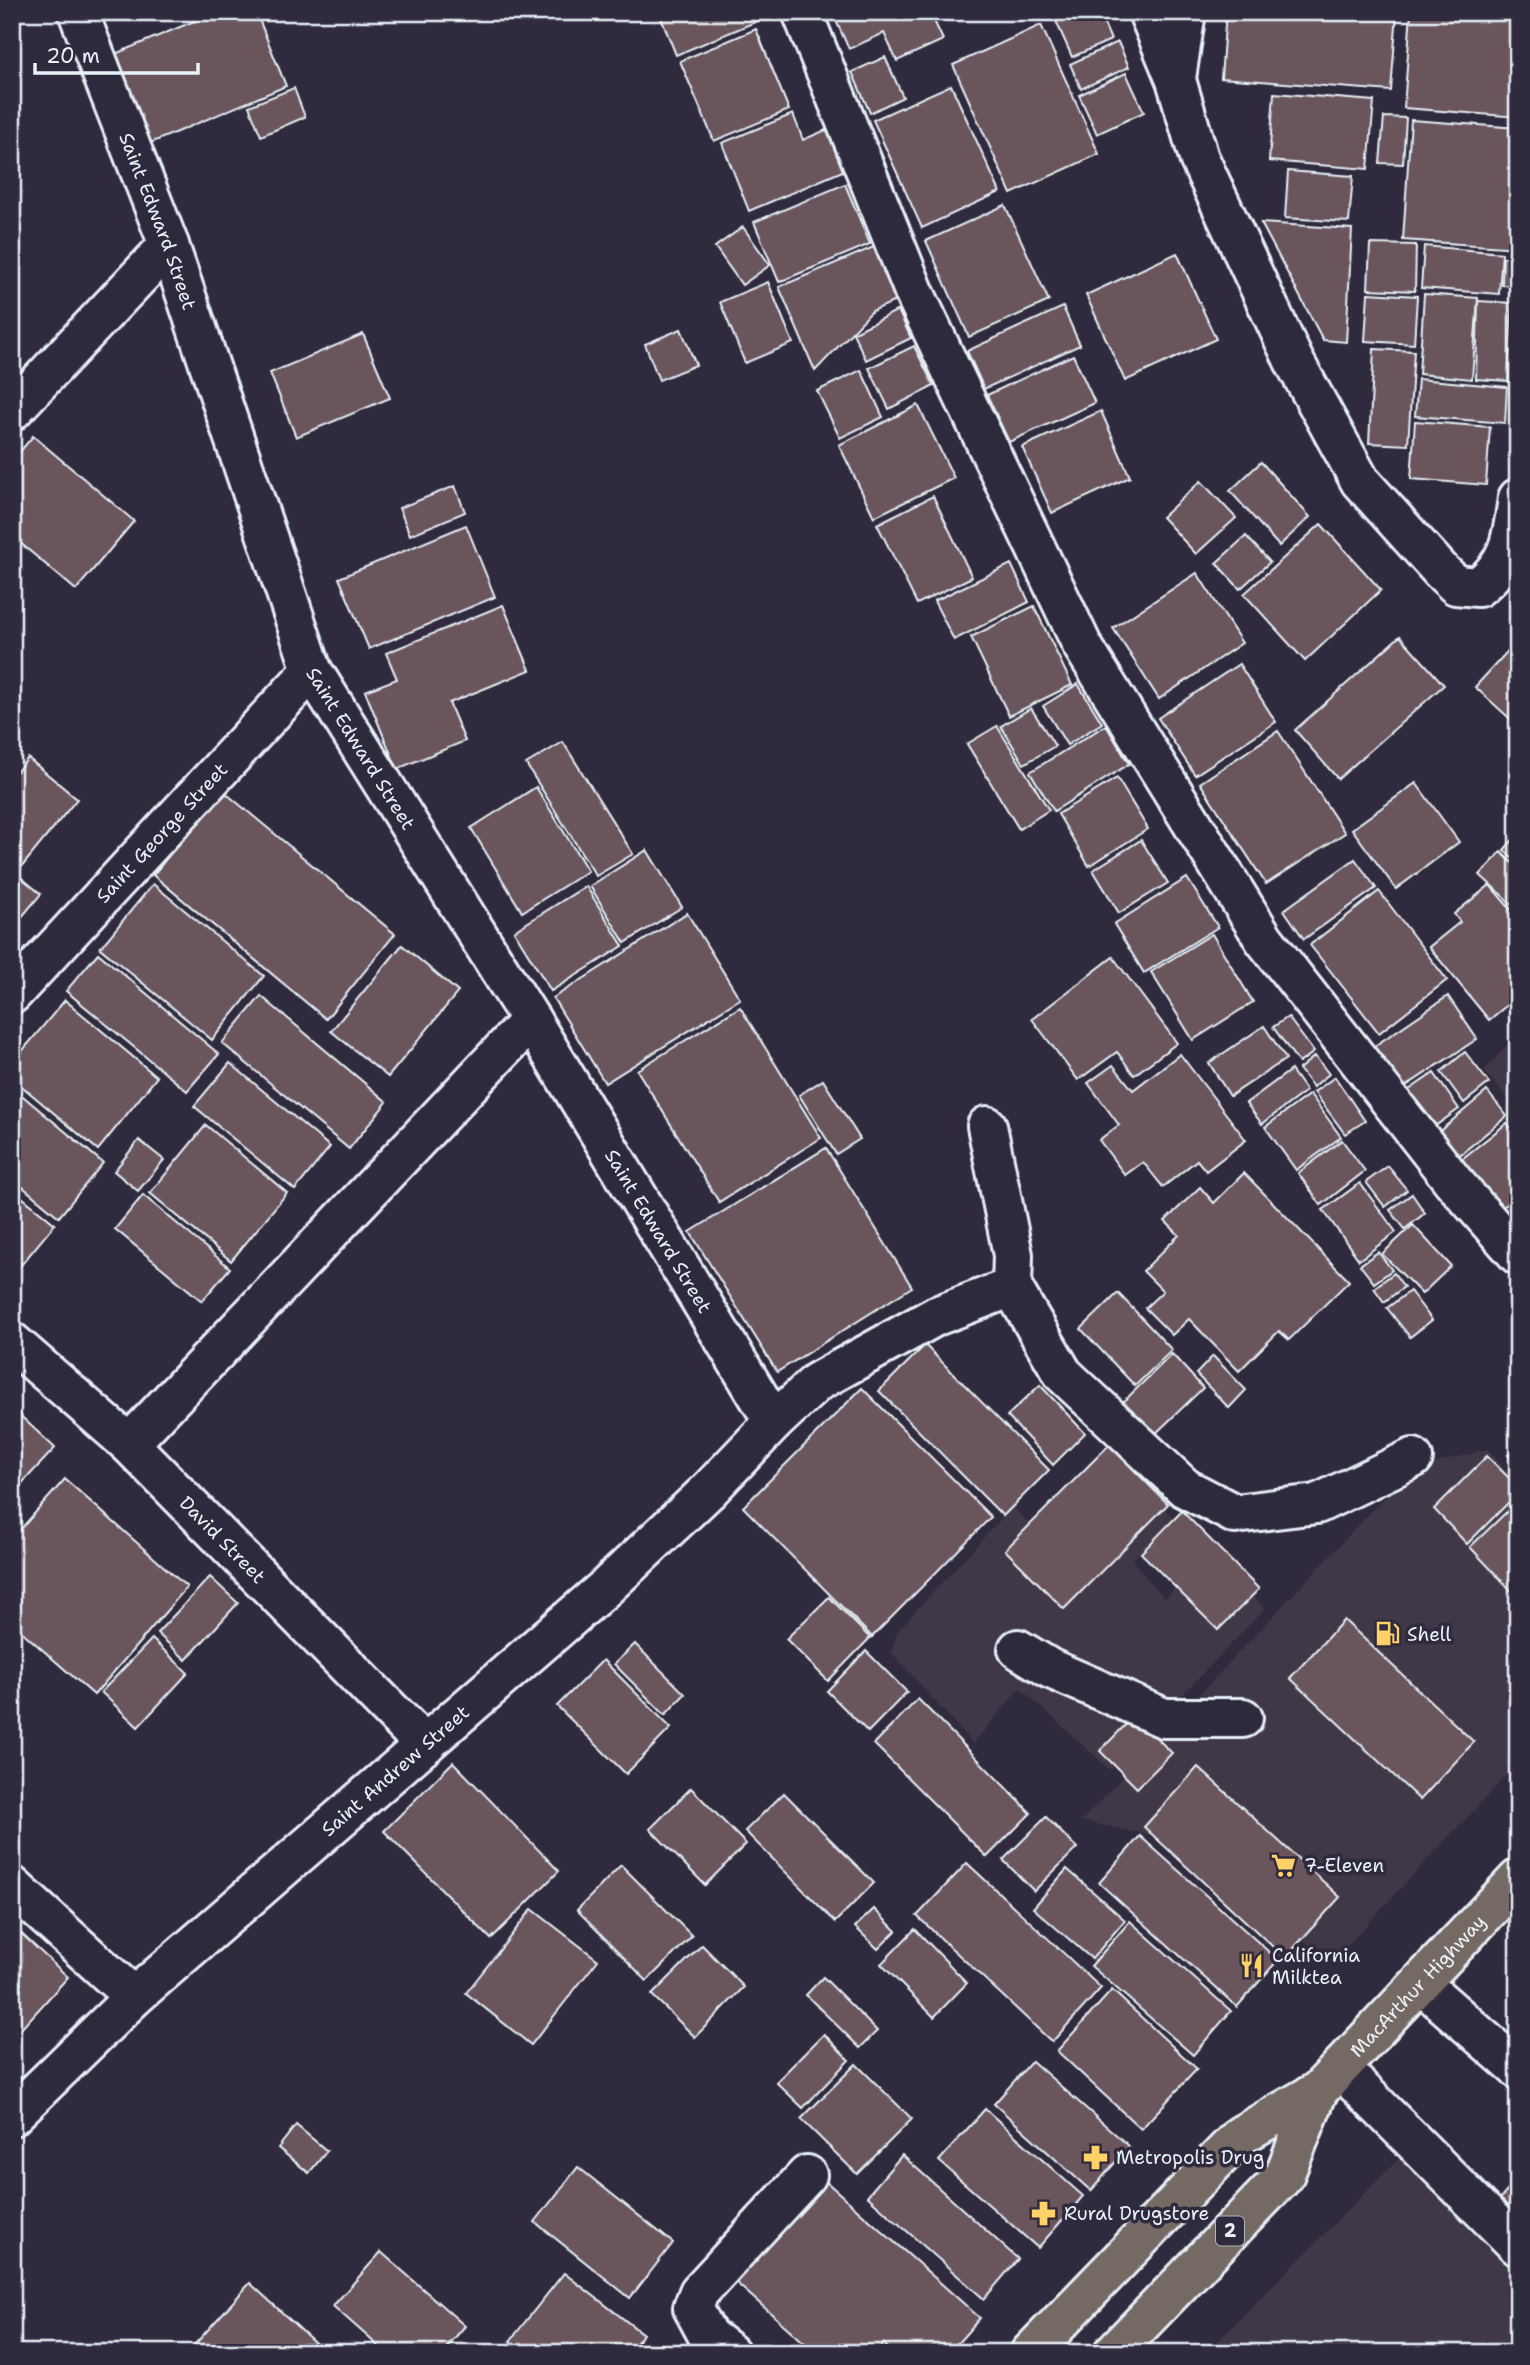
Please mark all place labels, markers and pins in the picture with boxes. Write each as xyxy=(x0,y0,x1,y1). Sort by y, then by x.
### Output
fuel station icon: Shell xyxy=(1373,1620,1401,1648)
place label: Shell xyxy=(1407,1622,1451,1647)
supermarket icon: 7-Eleven xyxy=(1270,1851,1298,1879)
place label: 7-Eleven xyxy=(1304,1853,1384,1878)
place label: California Milktea xyxy=(1272,1943,1360,1990)
restaurant icon: California Milktea xyxy=(1238,1952,1266,1980)
pharmacy icon: Metropolis Drug xyxy=(1082,2143,1110,2171)
place label: Metropolis Drug xyxy=(1116,2145,1264,2170)
pharmacy icon: Rural Drugstore xyxy=(1030,2199,1058,2227)
place label: Rural Drugstore xyxy=(1064,2201,1209,2226)

